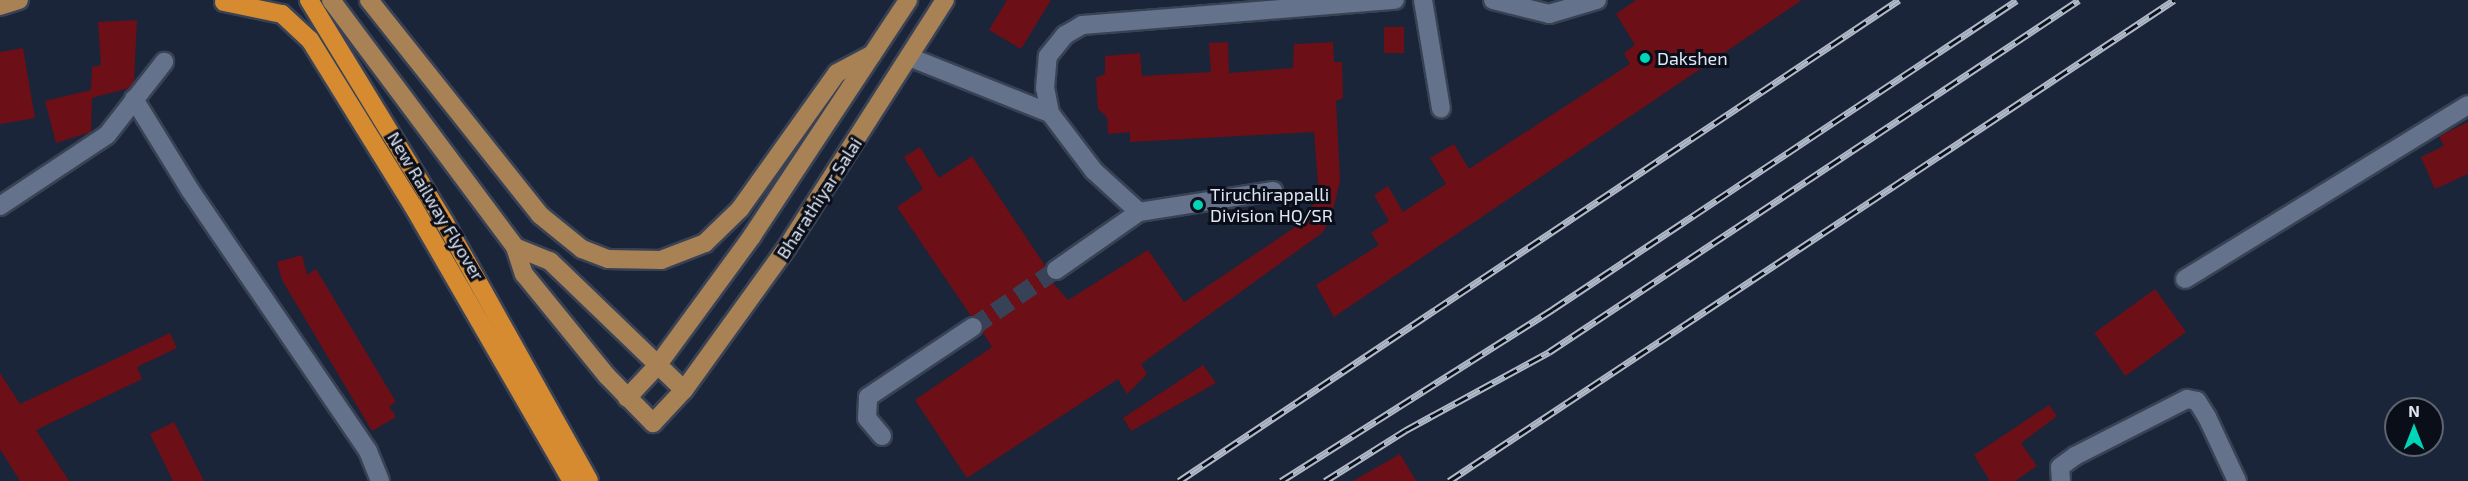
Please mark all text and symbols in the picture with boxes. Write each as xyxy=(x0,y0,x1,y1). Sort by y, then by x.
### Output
place label: Dakshen xyxy=(1657,47,1728,69)
marker: Dakshen xyxy=(1638,51,1652,65)
street label: New Railway Flyover xyxy=(383,127,489,285)
street label: Bharathiyar Salai xyxy=(772,133,866,263)
place label: Tiruchirappalli Division HQ/SR xyxy=(1210,184,1333,226)
marker: Tiruchirappalli Division HQ/SR xyxy=(1191,198,1205,212)
north arrow xyxy=(2384,397,2444,457)
text: N xyxy=(2408,401,2420,420)

